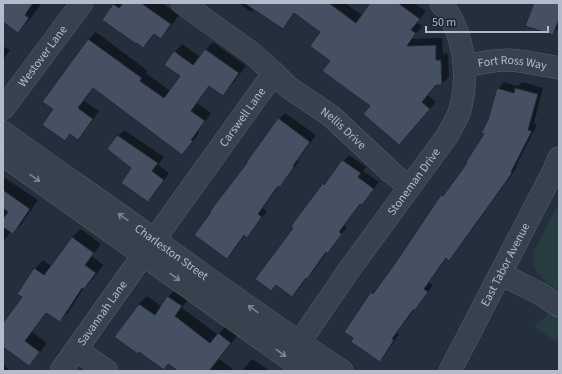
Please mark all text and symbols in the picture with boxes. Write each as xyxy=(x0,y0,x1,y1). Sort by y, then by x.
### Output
scale bar xyxy=(426,8,548,34)
text: 50 m xyxy=(432,14,456,31)
street label: Westover Lane xyxy=(14,22,71,90)
street label: Fort Ross Way xyxy=(476,51,549,74)
street label: Carswell Lane xyxy=(215,84,270,150)
street label: Nellis Drive xyxy=(317,103,370,153)
street label: Stoneman Drive xyxy=(383,144,444,219)
one-way arrow xyxy=(29,174,40,182)
one-way arrow xyxy=(117,213,128,221)
street label: Charleston Street xyxy=(131,220,212,284)
street label: East Tabor Avenue xyxy=(476,220,534,309)
one-way arrow xyxy=(169,273,180,281)
street label: Savannah Lane xyxy=(73,277,131,349)
one-way arrow xyxy=(247,305,258,314)
one-way arrow xyxy=(275,349,286,357)

